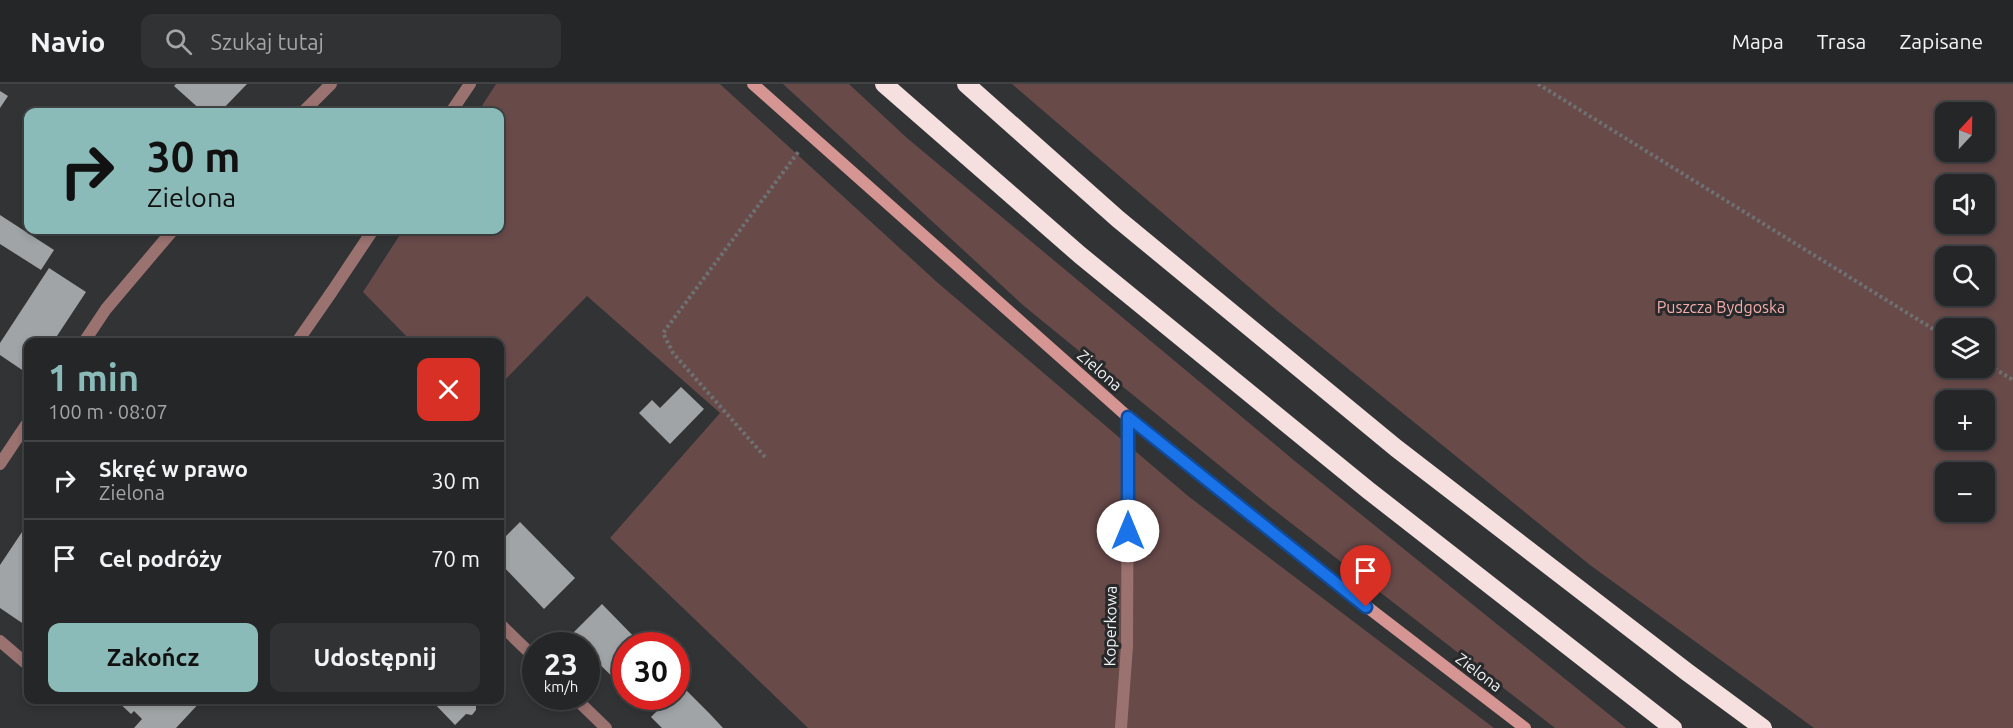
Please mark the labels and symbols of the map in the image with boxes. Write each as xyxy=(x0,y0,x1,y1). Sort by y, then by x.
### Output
north arrow xyxy=(1935,102,1995,162)
park label: Puszcza Bydgoska xyxy=(1657,298,1785,316)
street label: Zielona xyxy=(1074,346,1126,394)
position arrow xyxy=(1096,499,1160,563)
pin xyxy=(1340,545,1391,607)
street label: Koperkowa xyxy=(1100,585,1120,667)
speed limit sign: 30 xyxy=(612,632,690,710)
street label: Zielona xyxy=(1452,649,1506,695)

